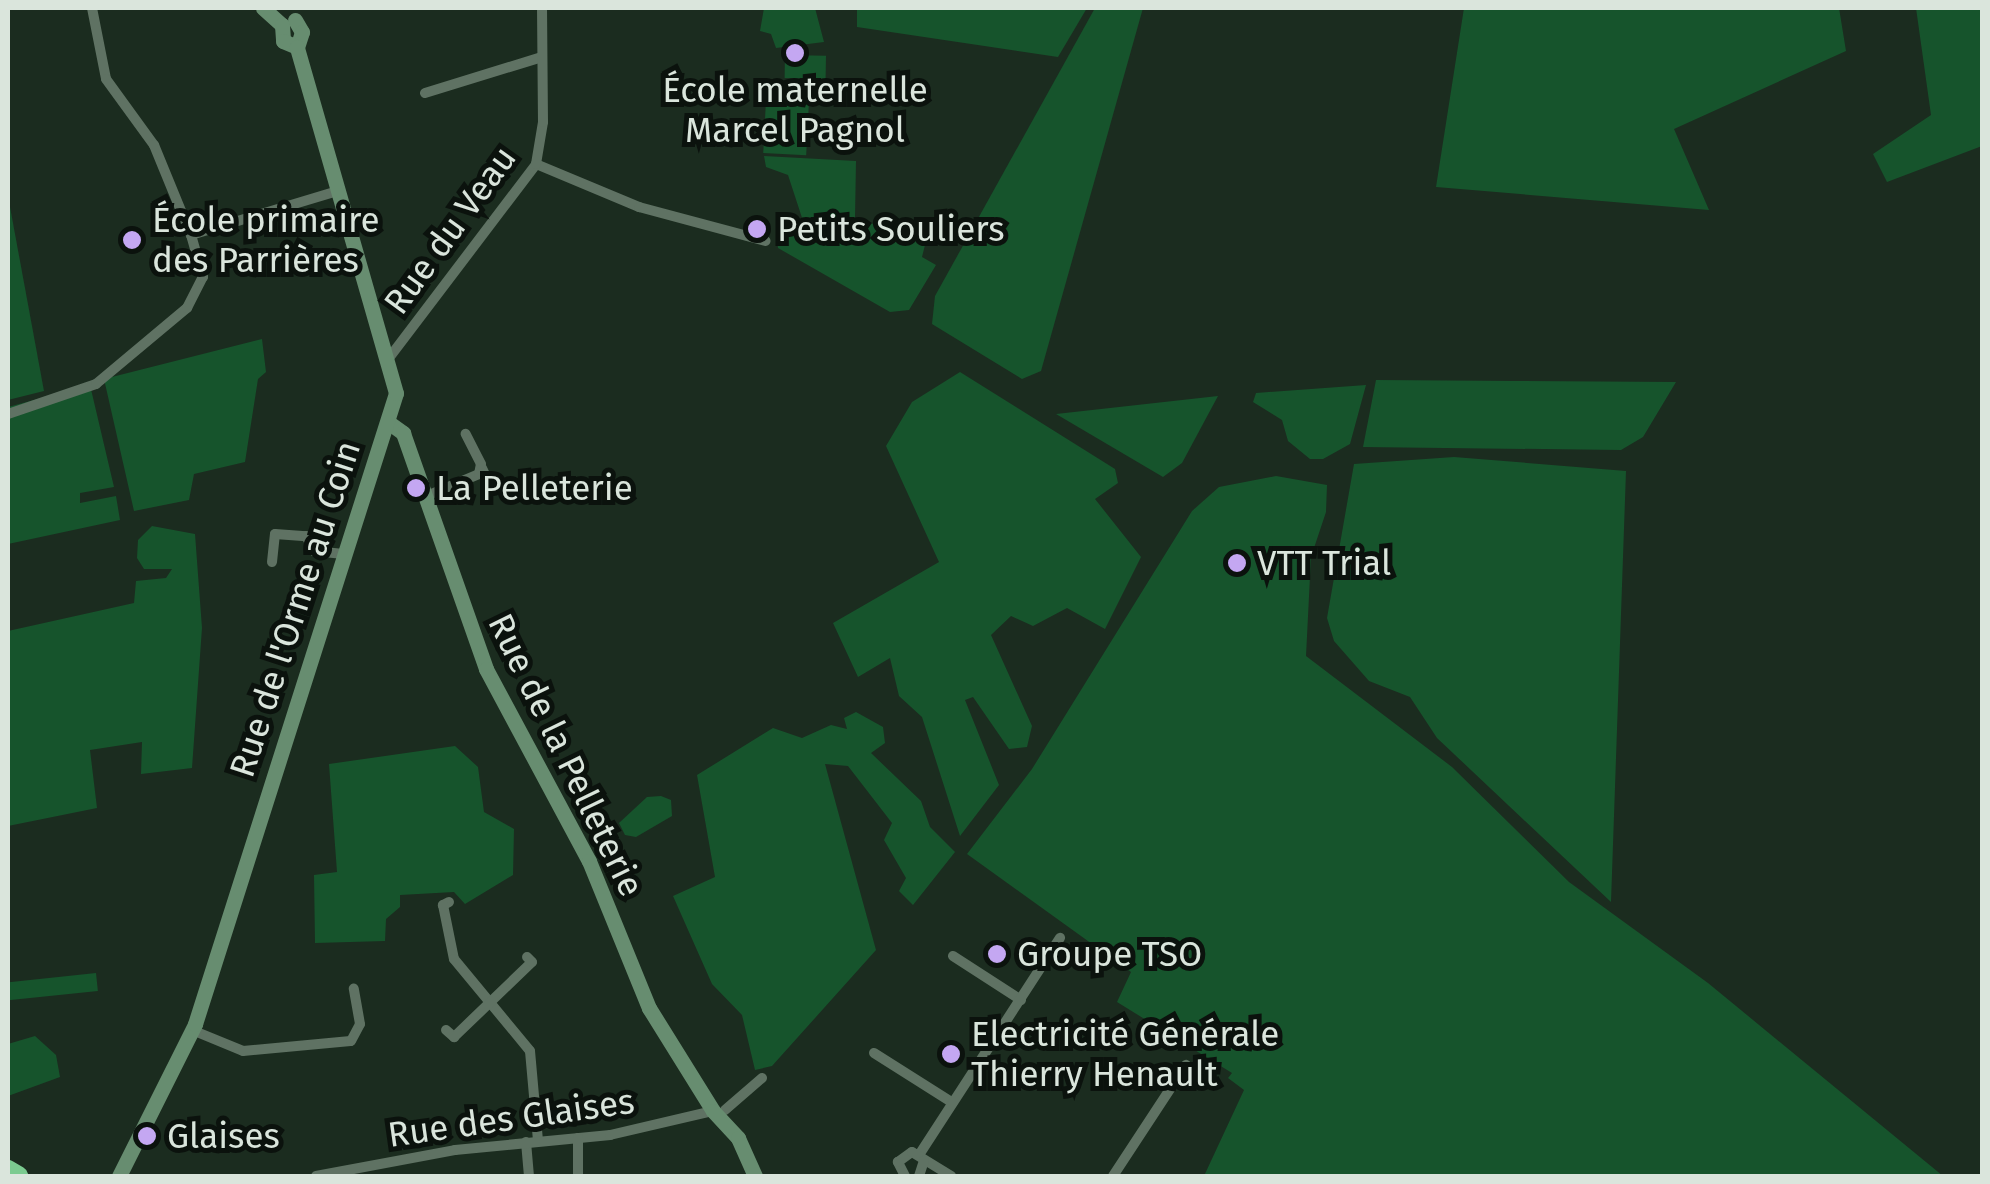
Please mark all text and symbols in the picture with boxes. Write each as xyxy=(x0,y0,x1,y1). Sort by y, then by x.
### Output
marker: École maternelle Marcel Pagnol xyxy=(784,42,806,64)
place label: École maternelle Marcel Pagnol xyxy=(662,69,928,151)
street label: Rue du Veau xyxy=(375,138,525,322)
place label: École primaire des Parrières xyxy=(152,199,380,281)
place label: Petits Souliers xyxy=(777,208,1005,250)
marker: Petits Souliers xyxy=(746,218,768,240)
marker: École primaire des Parrières xyxy=(121,229,143,251)
street label: Rue de l'Orme au Coin xyxy=(221,436,369,782)
place label: La Pelleterie xyxy=(436,467,633,509)
marker: La Pelleterie xyxy=(405,477,427,499)
place label: VTT Trial xyxy=(1257,542,1391,584)
marker: VTT Trial xyxy=(1226,552,1248,574)
street label: Rue de la Pelleterie xyxy=(479,607,653,903)
place label: Groupe TSO xyxy=(1017,933,1202,975)
marker: Groupe TSO xyxy=(986,943,1008,965)
place label: Electricité Générale Thierry Henault xyxy=(971,1013,1279,1095)
marker: Electricité Générale Thierry Henault xyxy=(940,1043,962,1065)
street label: Rue des Glaises xyxy=(385,1080,637,1156)
place label: Glaises xyxy=(167,1115,280,1157)
marker: Glaises xyxy=(136,1125,158,1147)

